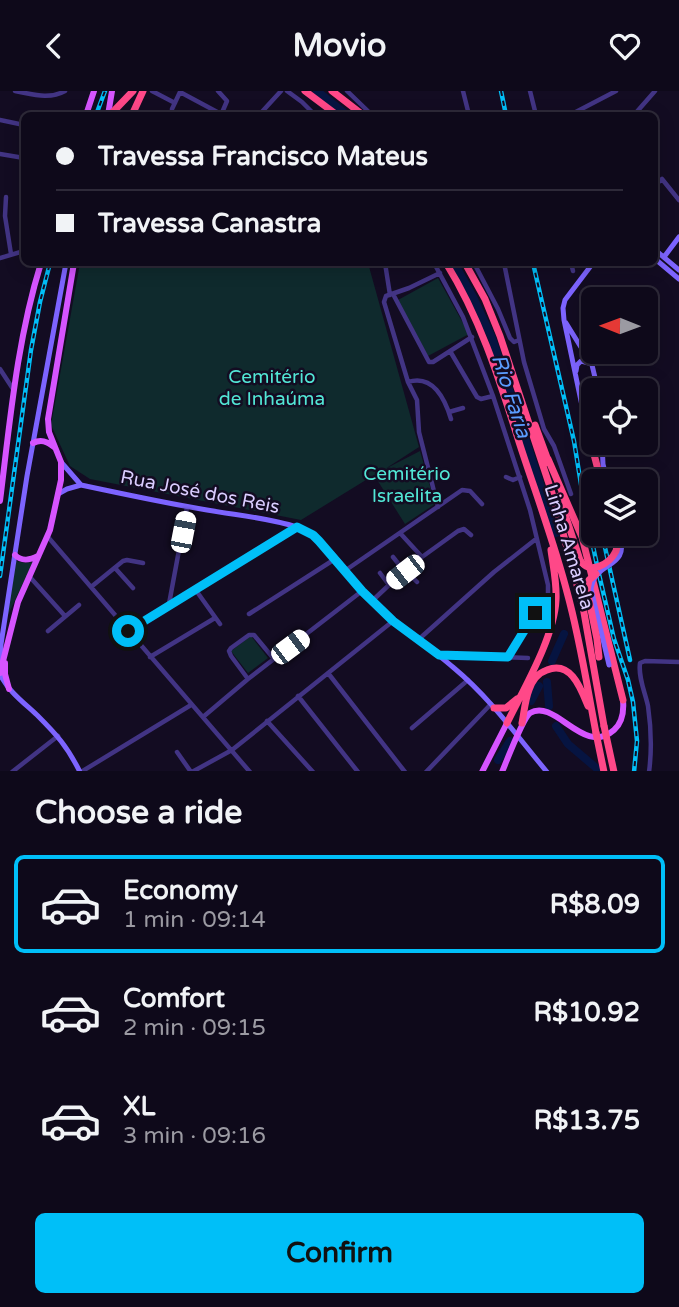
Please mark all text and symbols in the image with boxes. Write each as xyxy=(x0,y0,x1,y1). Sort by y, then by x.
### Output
icon: back xyxy=(35,27,73,65)
text: Movio xyxy=(292,27,387,65)
icon: heart xyxy=(606,27,644,65)
text: Travessa Francisco Mateus xyxy=(98,141,428,172)
text: Travessa Canastra xyxy=(98,208,321,239)
north arrow xyxy=(581,287,658,364)
map controls xyxy=(581,287,658,546)
water label: Rio Faria xyxy=(486,351,537,442)
park label: Cemitério de Inhaúma xyxy=(219,366,325,410)
button: locate xyxy=(581,378,658,455)
park label: Cemitério Israelita xyxy=(363,463,451,507)
street label: Rua José dos Reis xyxy=(119,466,281,518)
button: layers xyxy=(581,469,658,546)
street label: Linha Amarela xyxy=(540,482,598,612)
car xyxy=(169,509,198,555)
car xyxy=(382,551,429,593)
route end xyxy=(519,597,551,629)
route start xyxy=(112,615,144,647)
car xyxy=(267,626,314,668)
text: Choose a ride xyxy=(35,794,242,832)
icon: car xyxy=(39,873,102,936)
text: Economy xyxy=(123,875,238,906)
text: R$8.09 xyxy=(550,889,640,920)
text: 1 min · 09:14 xyxy=(123,906,266,934)
icon: car xyxy=(39,981,102,1044)
text: Comfort xyxy=(123,983,225,1014)
text: R$10.92 xyxy=(533,997,640,1028)
text: 2 min · 09:15 xyxy=(123,1014,266,1042)
icon: car xyxy=(39,1089,102,1152)
text: XL xyxy=(123,1091,155,1122)
text: R$13.75 xyxy=(534,1105,640,1136)
text: 3 min · 09:16 xyxy=(123,1122,266,1150)
button: Confirm xyxy=(35,1213,644,1293)

